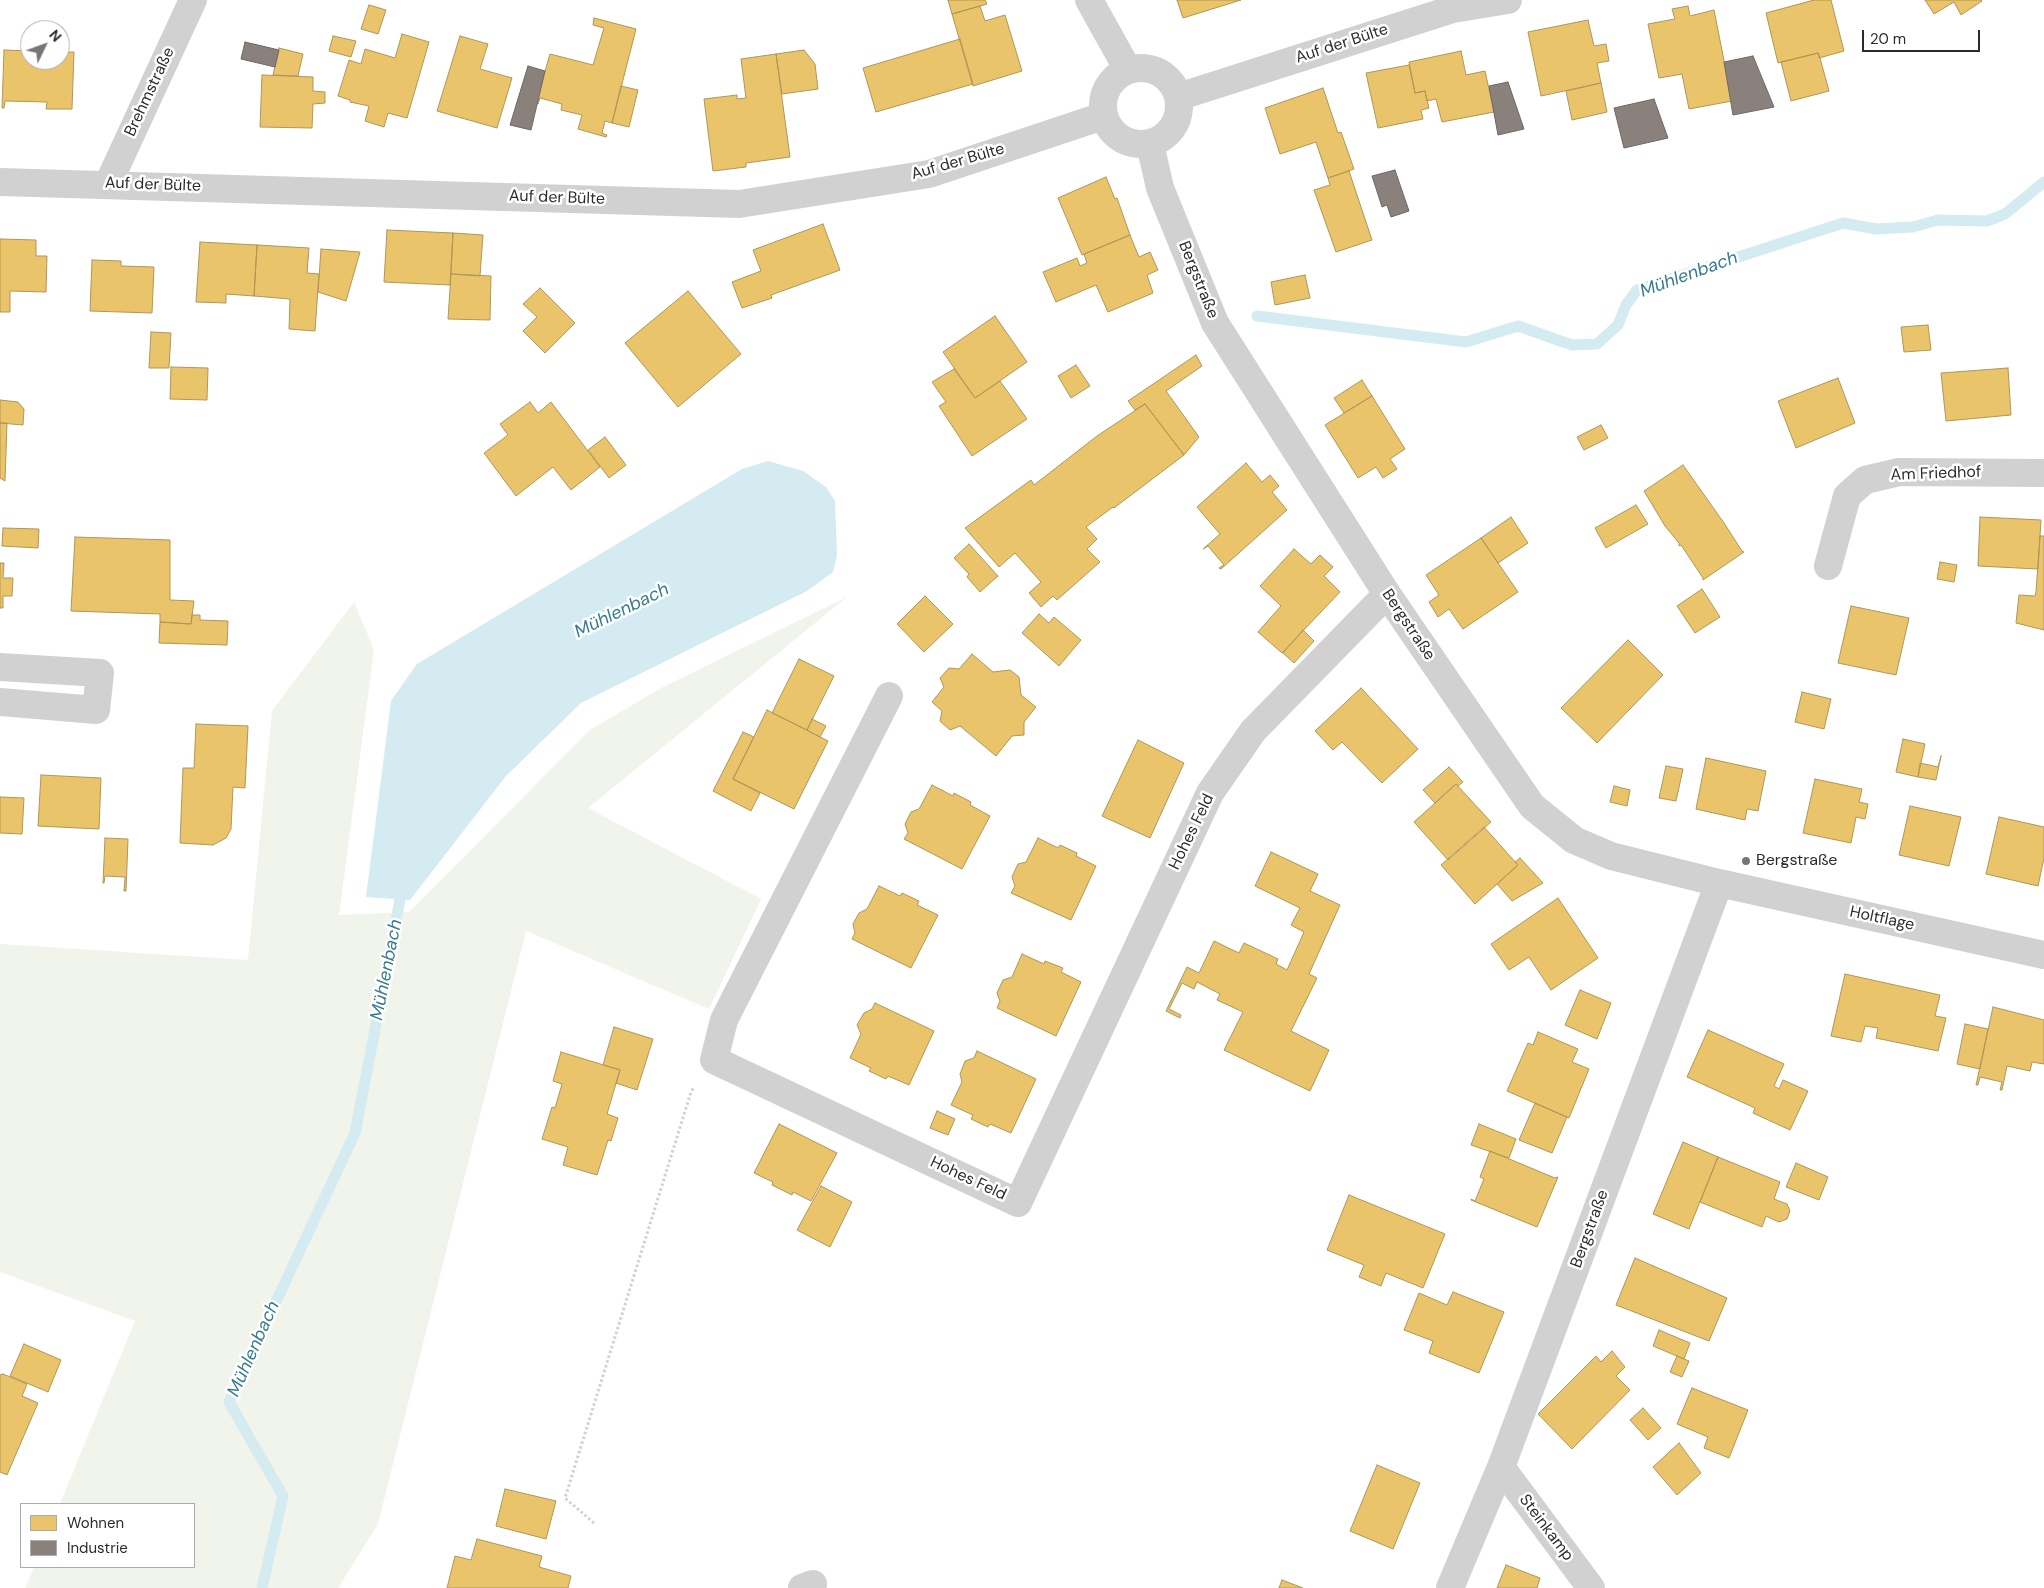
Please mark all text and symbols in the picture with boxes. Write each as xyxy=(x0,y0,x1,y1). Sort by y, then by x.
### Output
north arrow xyxy=(20,20,70,70)
street label: Auf der Bülte xyxy=(1293,20,1391,68)
scale bar xyxy=(1864,20,1982,52)
text: N xyxy=(45,26,66,45)
text: 20 m xyxy=(1870,29,1906,49)
street label: Brehmstraße xyxy=(121,45,179,139)
street label: Auf der Bülte xyxy=(909,140,1007,184)
street label: Auf der Bülte xyxy=(105,174,201,196)
street label: Auf der Bülte xyxy=(509,187,605,209)
street label: Bergstraße xyxy=(1174,239,1222,321)
water label: Mühlenbach xyxy=(1637,247,1741,303)
street label: Am Friedhof xyxy=(1890,463,1982,485)
water label: Mühlenbach xyxy=(571,579,673,643)
street label: Bergstraße xyxy=(1377,586,1439,664)
street label: Hohes Feld xyxy=(1165,791,1219,873)
place label: Bergstraße xyxy=(1756,851,1837,871)
marker: Bergstraße xyxy=(1740,855,1752,867)
street label: Holtflage xyxy=(1848,903,1916,935)
water label: Mühlenbach xyxy=(367,918,407,1022)
street label: Hohes Feld xyxy=(927,1153,1009,1205)
street label: Bergstraße xyxy=(1567,1187,1613,1271)
water label: Mühlenbach xyxy=(223,1298,285,1400)
street label: Steinkamp xyxy=(1515,1491,1577,1565)
legend xyxy=(20,1503,195,1568)
text: Wohnen xyxy=(67,1513,124,1533)
text: Industrie xyxy=(67,1538,128,1558)

